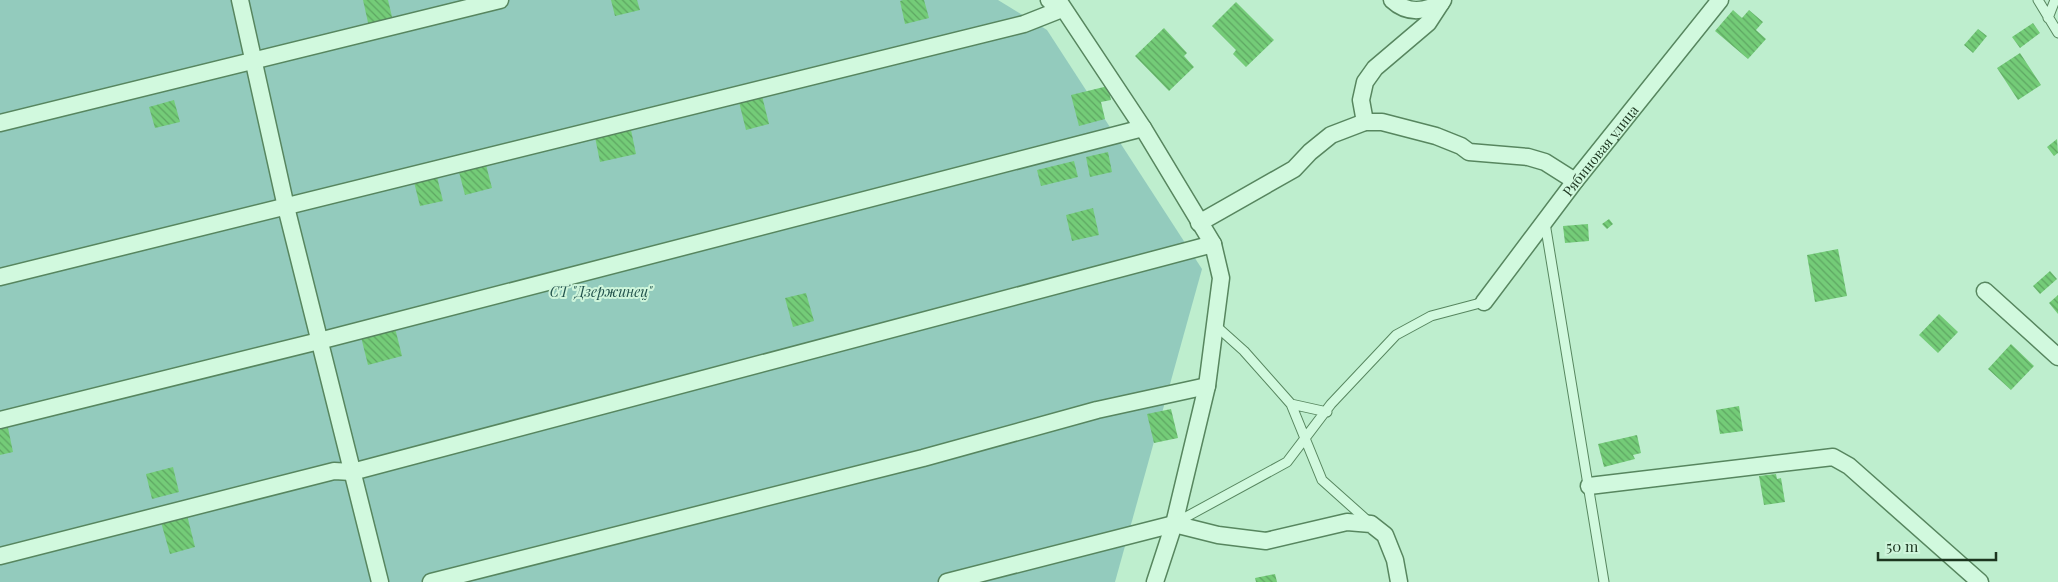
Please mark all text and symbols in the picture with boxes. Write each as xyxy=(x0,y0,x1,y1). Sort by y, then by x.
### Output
street label: Рябиновая улица xyxy=(1558,101,1642,200)
park label: СТ "Дзержинец" xyxy=(550,282,653,301)
scale bar xyxy=(1878,530,1996,562)
text: 50 m xyxy=(1886,536,1919,556)

